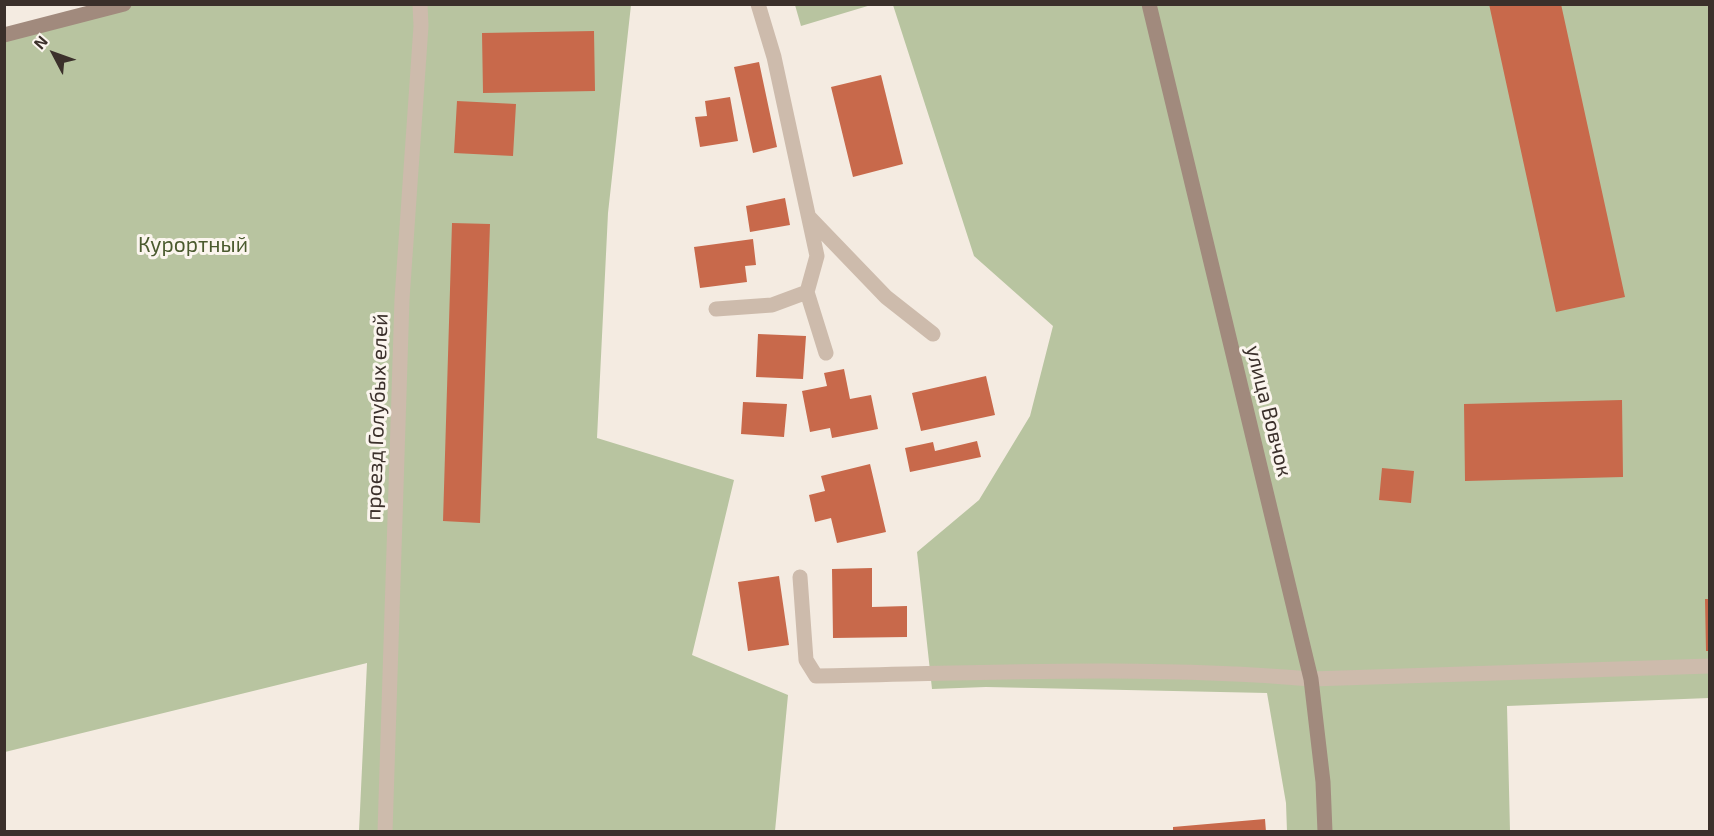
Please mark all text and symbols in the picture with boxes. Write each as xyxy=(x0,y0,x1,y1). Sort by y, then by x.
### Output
north arrow xyxy=(24,24,84,84)
text: N xyxy=(29,31,51,52)
park label: Курортный xyxy=(138,232,248,258)
street label: проезд Голубых елей xyxy=(361,313,393,521)
street label: улица Вовчок xyxy=(1241,343,1297,479)

